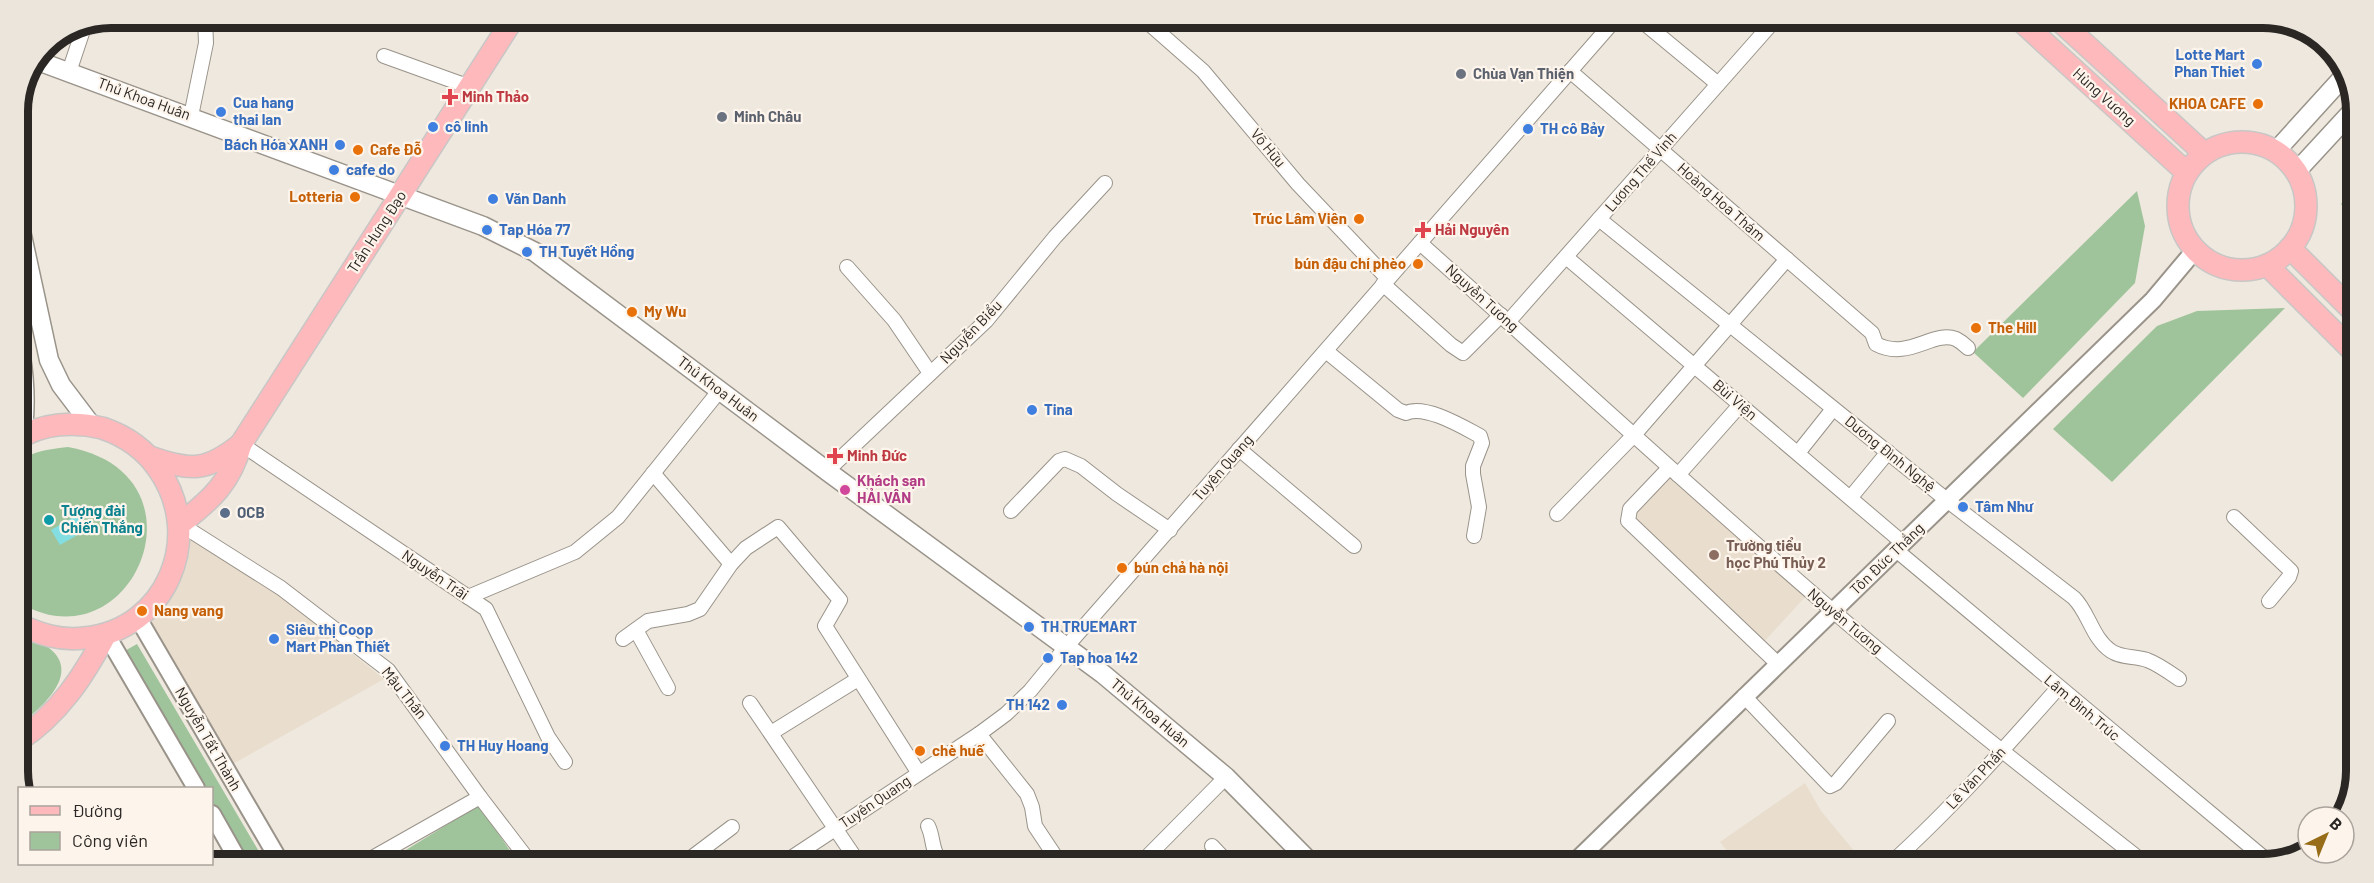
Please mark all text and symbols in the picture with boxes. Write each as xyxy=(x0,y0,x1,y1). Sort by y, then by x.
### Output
place label: Lotte Mart Phan Thiet xyxy=(2174,45,2245,80)
marker: Lotte Mart Phan Thiet xyxy=(2250,57,2264,71)
street label: Hùng Vương xyxy=(2070,63,2140,129)
place label: Chùa Vạn Thiện xyxy=(1473,64,1574,83)
marker: Chùa Vạn Thiện xyxy=(1454,67,1468,81)
street label: Thủ Khoa Huân xyxy=(96,73,193,123)
place label: Minh Thảo xyxy=(462,87,529,105)
marker: Minh Thảo xyxy=(443,90,457,104)
place label: Cua hang thai lan xyxy=(233,93,294,128)
place label: KHOA CAFE xyxy=(2169,94,2246,112)
marker: KHOA CAFE xyxy=(2251,97,2265,111)
marker: Cua hang thai lan xyxy=(214,105,228,119)
place label: Minh Châu xyxy=(734,107,801,125)
marker: Minh Châu xyxy=(715,110,729,124)
place label: cô linh xyxy=(445,117,488,135)
place label: TH cô Bảy xyxy=(1540,119,1605,137)
marker: cô linh xyxy=(426,120,440,134)
marker: TH cô Bảy xyxy=(1521,122,1535,136)
street label: Võ Hữu xyxy=(1247,124,1290,170)
street label: Lương Thế Vinh xyxy=(1601,128,1680,215)
place label: Bách Hóa XANH xyxy=(224,135,328,153)
marker: Bách Hóa XANH xyxy=(333,138,347,152)
place label: Cafe Đỗ xyxy=(370,140,422,158)
marker: Cafe Đỗ xyxy=(351,143,365,157)
street label: Hoàng Hoa Thám xyxy=(1674,158,1769,244)
place label: cafe do xyxy=(346,160,395,178)
marker: cafe do xyxy=(327,163,341,177)
place label: Lotteria xyxy=(289,187,343,205)
street label: Trần Hưng Đạo xyxy=(343,187,410,276)
place label: Văn Danh xyxy=(505,189,566,207)
marker: Lotteria xyxy=(348,190,362,204)
marker: Văn Danh xyxy=(486,192,500,206)
place label: Trúc Lâm Viên xyxy=(1253,209,1347,227)
marker: Trúc Lâm Viên xyxy=(1352,212,1366,226)
place label: Tap Hóa 77 xyxy=(499,220,571,238)
place label: Hải Nguyên xyxy=(1435,220,1509,238)
marker: Tap Hóa 77 xyxy=(480,223,494,237)
marker: Hải Nguyên xyxy=(1416,223,1430,237)
place label: TH Tuyết Hồng xyxy=(539,242,634,260)
marker: TH Tuyết Hồng xyxy=(520,245,534,259)
place label: bún đậu chí phèo xyxy=(1295,254,1406,272)
marker: bún đậu chí phèo xyxy=(1411,257,1425,271)
street label: Nguyễn Tương xyxy=(1442,260,1523,335)
street label: Nguyễn Biểu xyxy=(936,296,1005,367)
place label: My Wu xyxy=(644,302,686,320)
marker: My Wu xyxy=(625,305,639,319)
place label: The Hill xyxy=(1988,318,2037,336)
marker: The Hill xyxy=(1969,321,1983,335)
street label: Thủ Khoa Huân xyxy=(674,352,763,425)
street label: Bùi Viện xyxy=(1710,375,1762,423)
place label: Tina xyxy=(1044,400,1073,418)
marker: Tina xyxy=(1025,403,1039,417)
street label: Dương Đình Nghệ xyxy=(1842,411,1939,495)
street label: Tuyên Quang xyxy=(1189,430,1256,504)
place label: Minh Đức xyxy=(847,446,907,464)
marker: Minh Đức xyxy=(828,449,842,463)
place label: Khách sạn HẢI VÂN xyxy=(857,471,925,506)
marker: Khách sạn HẢI VÂN xyxy=(838,483,852,497)
place label: Tâm Như xyxy=(1975,497,2034,515)
marker: Tâm Như xyxy=(1956,500,1970,514)
place label: Tượng đài Chiến Thắng xyxy=(61,501,143,536)
place label: OCB xyxy=(237,503,265,521)
marker: OCB xyxy=(218,506,232,520)
marker: Tượng đài Chiến Thắng xyxy=(42,513,56,527)
street label: Tôn Đức Thắng xyxy=(1846,518,1927,598)
place label: Trường tiểu học Phú Thủy 2 xyxy=(1726,536,1826,571)
street label: Nguyễn Trãi xyxy=(399,545,472,603)
marker: Trường tiểu học Phú Thủy 2 xyxy=(1707,548,1721,562)
place label: bún chả hà nội xyxy=(1134,558,1229,576)
marker: bún chả hà nội xyxy=(1115,561,1129,575)
street label: Nguyễn Tương xyxy=(1805,584,1887,657)
place label: Nang vang xyxy=(154,601,223,619)
marker: Nang vang xyxy=(135,604,149,618)
place label: TH TRUEMART xyxy=(1041,617,1137,635)
place label: Siêu thị Coop Mart Phan Thiết xyxy=(286,620,390,655)
marker: TH TRUEMART xyxy=(1022,620,1036,634)
marker: Siêu thị Coop Mart Phan Thiết xyxy=(267,632,281,646)
place label: Tap hoa 142 xyxy=(1060,648,1138,666)
marker: Tap hoa 142 xyxy=(1041,651,1055,665)
street label: Mậu Thân xyxy=(378,663,431,722)
street label: Lâm Đình Trúc xyxy=(2041,670,2124,744)
street label: Thủ Khoa Huân xyxy=(1108,674,1194,750)
street label: Nguyễn Tất Thành xyxy=(172,683,246,794)
place label: TH 142 xyxy=(1006,695,1050,713)
marker: TH 142 xyxy=(1055,698,1069,712)
place label: TH Huy Hoang xyxy=(457,736,549,754)
marker: TH Huy Hoang xyxy=(438,739,452,753)
place label: chè huế xyxy=(932,741,986,759)
street label: Lê Văn Phấn xyxy=(1942,742,2009,812)
marker: chè huế xyxy=(913,744,927,758)
street label: Tuyên Quang xyxy=(835,771,914,832)
legend xyxy=(18,787,213,865)
text: Đường xyxy=(72,799,123,821)
north arrow xyxy=(2296,805,2356,865)
text: B xyxy=(2326,813,2347,834)
text: Công viên xyxy=(72,829,148,851)

